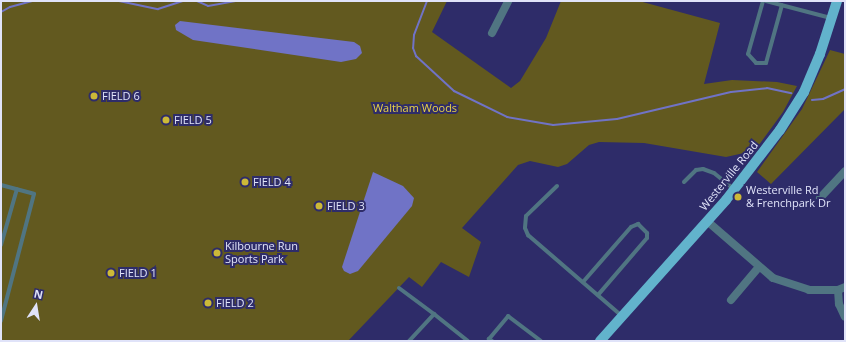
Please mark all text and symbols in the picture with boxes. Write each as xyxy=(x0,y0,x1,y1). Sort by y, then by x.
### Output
place label: FIELD 6 xyxy=(102,89,140,103)
marker: FIELD 6 xyxy=(89,91,99,101)
park label: Waltham Woods xyxy=(373,101,457,115)
place label: FIELD 5 xyxy=(174,113,212,127)
marker: FIELD 5 xyxy=(161,115,171,125)
street label: Westerville Road xyxy=(697,139,761,213)
place label: FIELD 4 xyxy=(253,175,291,189)
marker: FIELD 4 xyxy=(240,177,250,187)
place label: Westerville Rd & Frenchpark Dr xyxy=(746,184,830,210)
marker: Westerville Rd & Frenchpark Dr xyxy=(733,192,743,202)
place label: FIELD 3 xyxy=(327,199,365,213)
marker: FIELD 3 xyxy=(314,201,324,211)
place label: Kilbourne Run Sports Park xyxy=(225,240,298,266)
marker: Kilbourne Run Sports Park xyxy=(212,248,222,258)
place label: FIELD 1 xyxy=(119,266,157,280)
marker: FIELD 1 xyxy=(106,268,116,278)
north arrow xyxy=(16,286,56,326)
text: N xyxy=(33,286,45,302)
place label: FIELD 2 xyxy=(216,296,254,310)
marker: FIELD 2 xyxy=(203,298,213,308)

